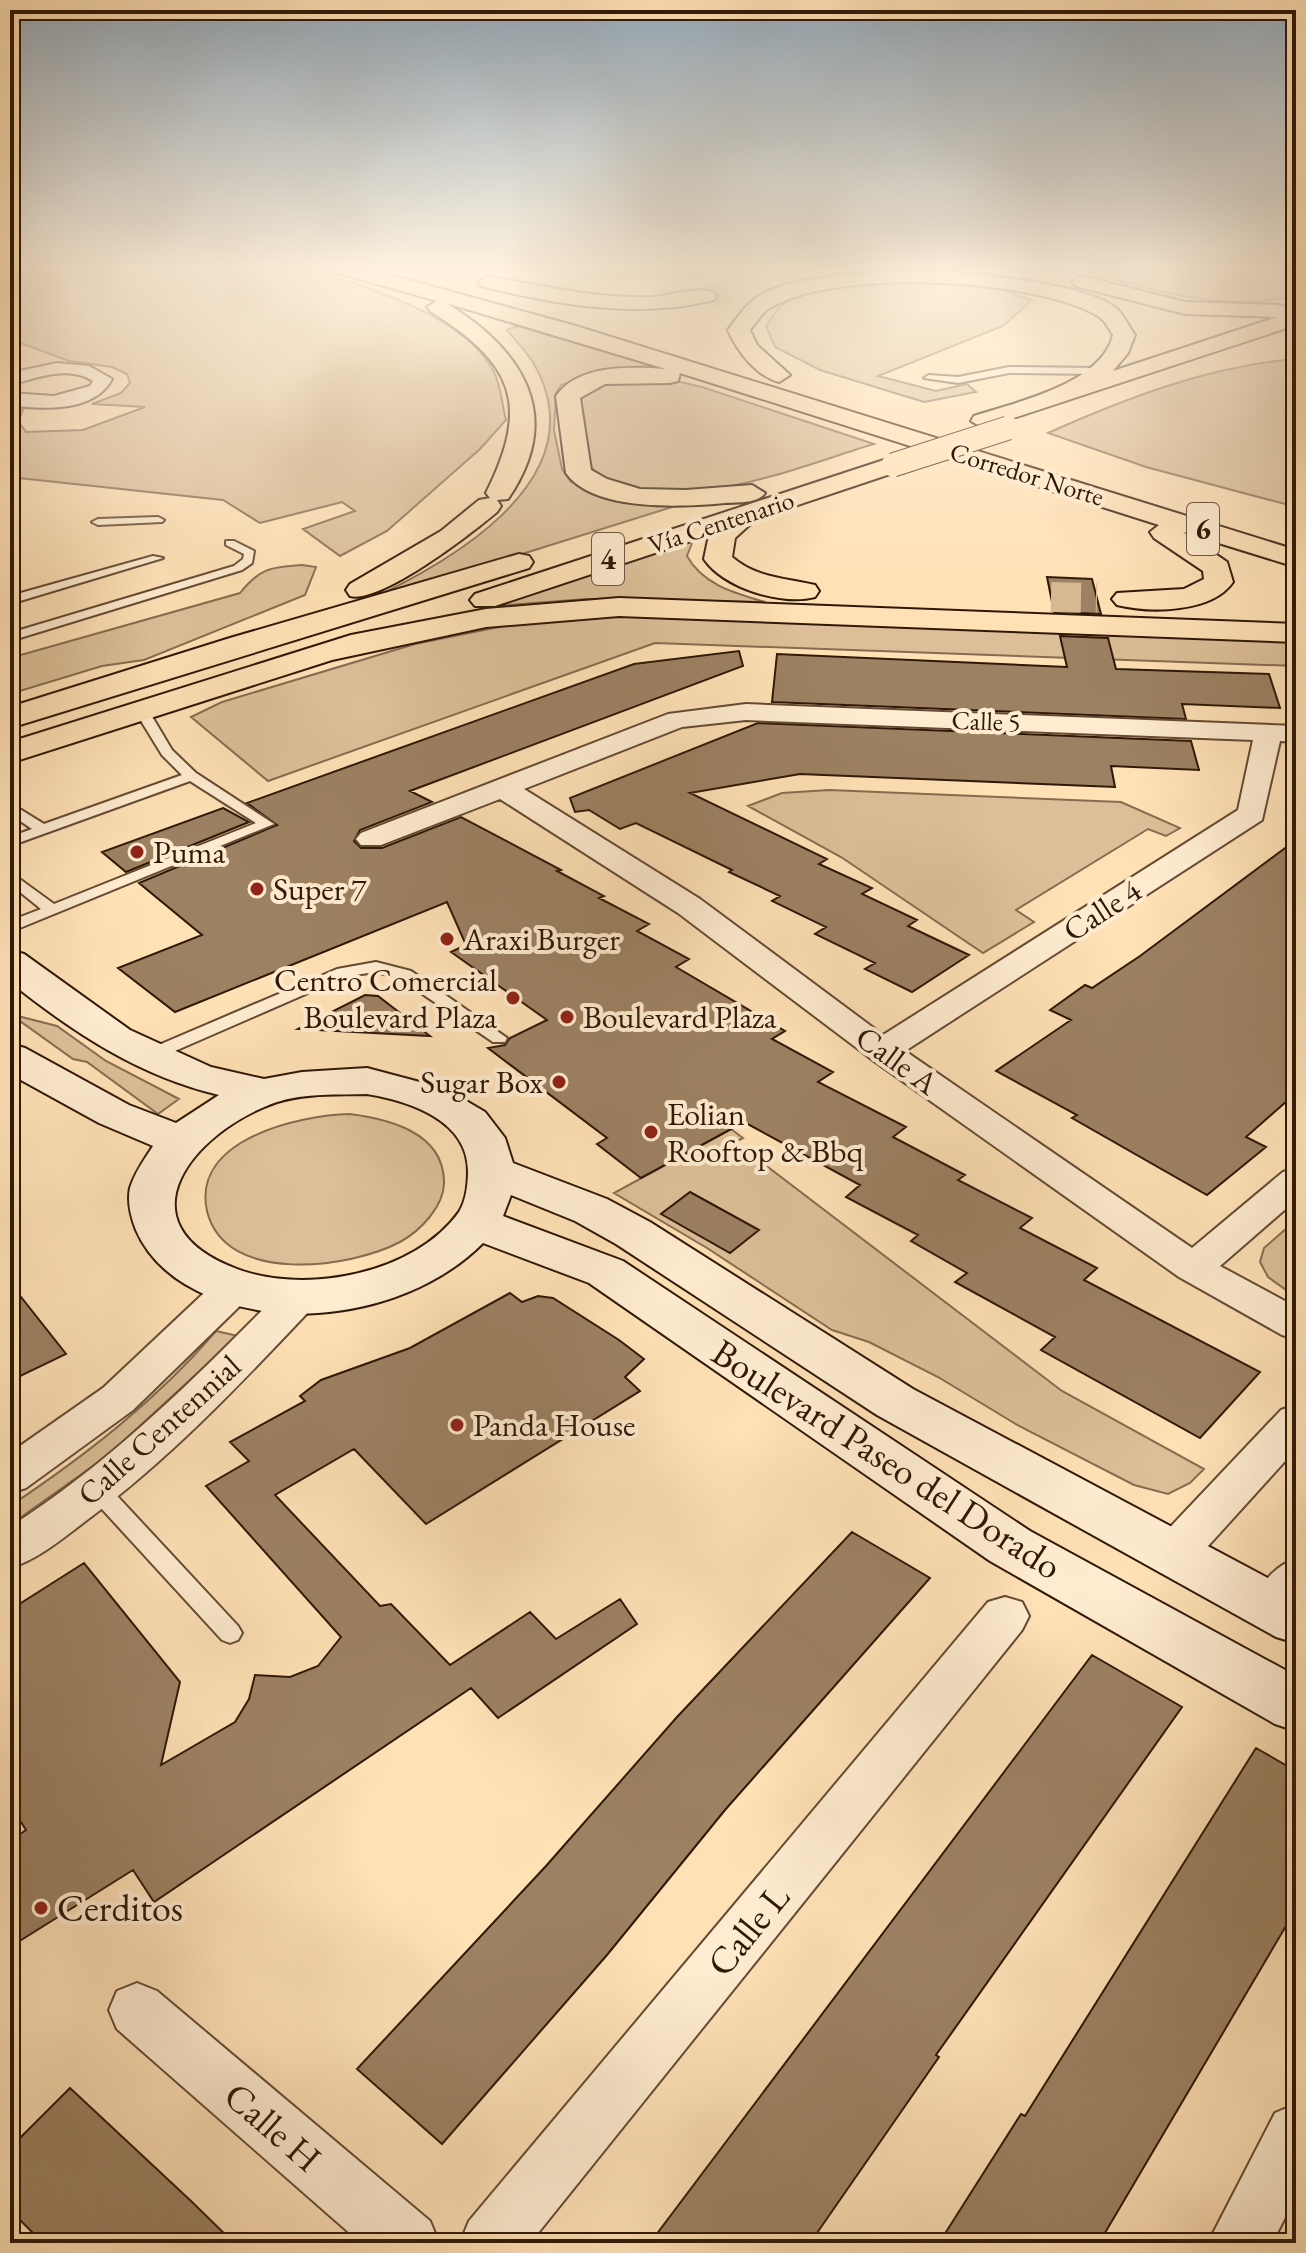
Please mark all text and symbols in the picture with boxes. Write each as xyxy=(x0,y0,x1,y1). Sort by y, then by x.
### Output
street label: Corredor Norte xyxy=(946,435,1108,513)
street label: Vía Centenario xyxy=(644,482,798,562)
road number: 6 xyxy=(1187,503,1219,555)
road number: 4 xyxy=(592,533,624,585)
street label: Calle 5 xyxy=(951,703,1021,739)
place label: Puma xyxy=(153,831,225,873)
marker: Puma xyxy=(128,843,146,861)
place label: Super 7 xyxy=(273,868,367,910)
street label: Calle 4 xyxy=(1055,869,1150,951)
marker: Super 7 xyxy=(248,880,266,898)
place label: Araxi Burger xyxy=(462,918,620,960)
marker: Araxi Burger xyxy=(438,930,456,948)
place label: Centro Comercial Boulevard Plaza xyxy=(274,959,497,1038)
marker: Centro Comercial Boulevard Plaza xyxy=(504,989,522,1007)
place label: Boulevard Plaza xyxy=(583,996,777,1038)
marker: Boulevard Plaza xyxy=(558,1008,576,1026)
street label: Calle A xyxy=(847,1016,947,1104)
place label: Sugar Box xyxy=(420,1061,543,1103)
marker: Sugar Box xyxy=(550,1073,568,1091)
place label: Eolian Rooftop & Bbq xyxy=(667,1093,863,1172)
marker: Eolian Rooftop & Bbq xyxy=(642,1123,660,1141)
street label: Boulevard Paseo del Dorado xyxy=(703,1327,1071,1590)
street label: Calle Centennial xyxy=(68,1345,250,1515)
place label: Panda House xyxy=(473,1404,636,1446)
marker: Panda House xyxy=(448,1416,466,1434)
street label: Calle L xyxy=(696,1873,800,1986)
place label: Cerditos xyxy=(57,1883,183,1932)
marker: Cerditos xyxy=(32,1899,50,1917)
street label: Calle H xyxy=(214,2071,332,2182)

